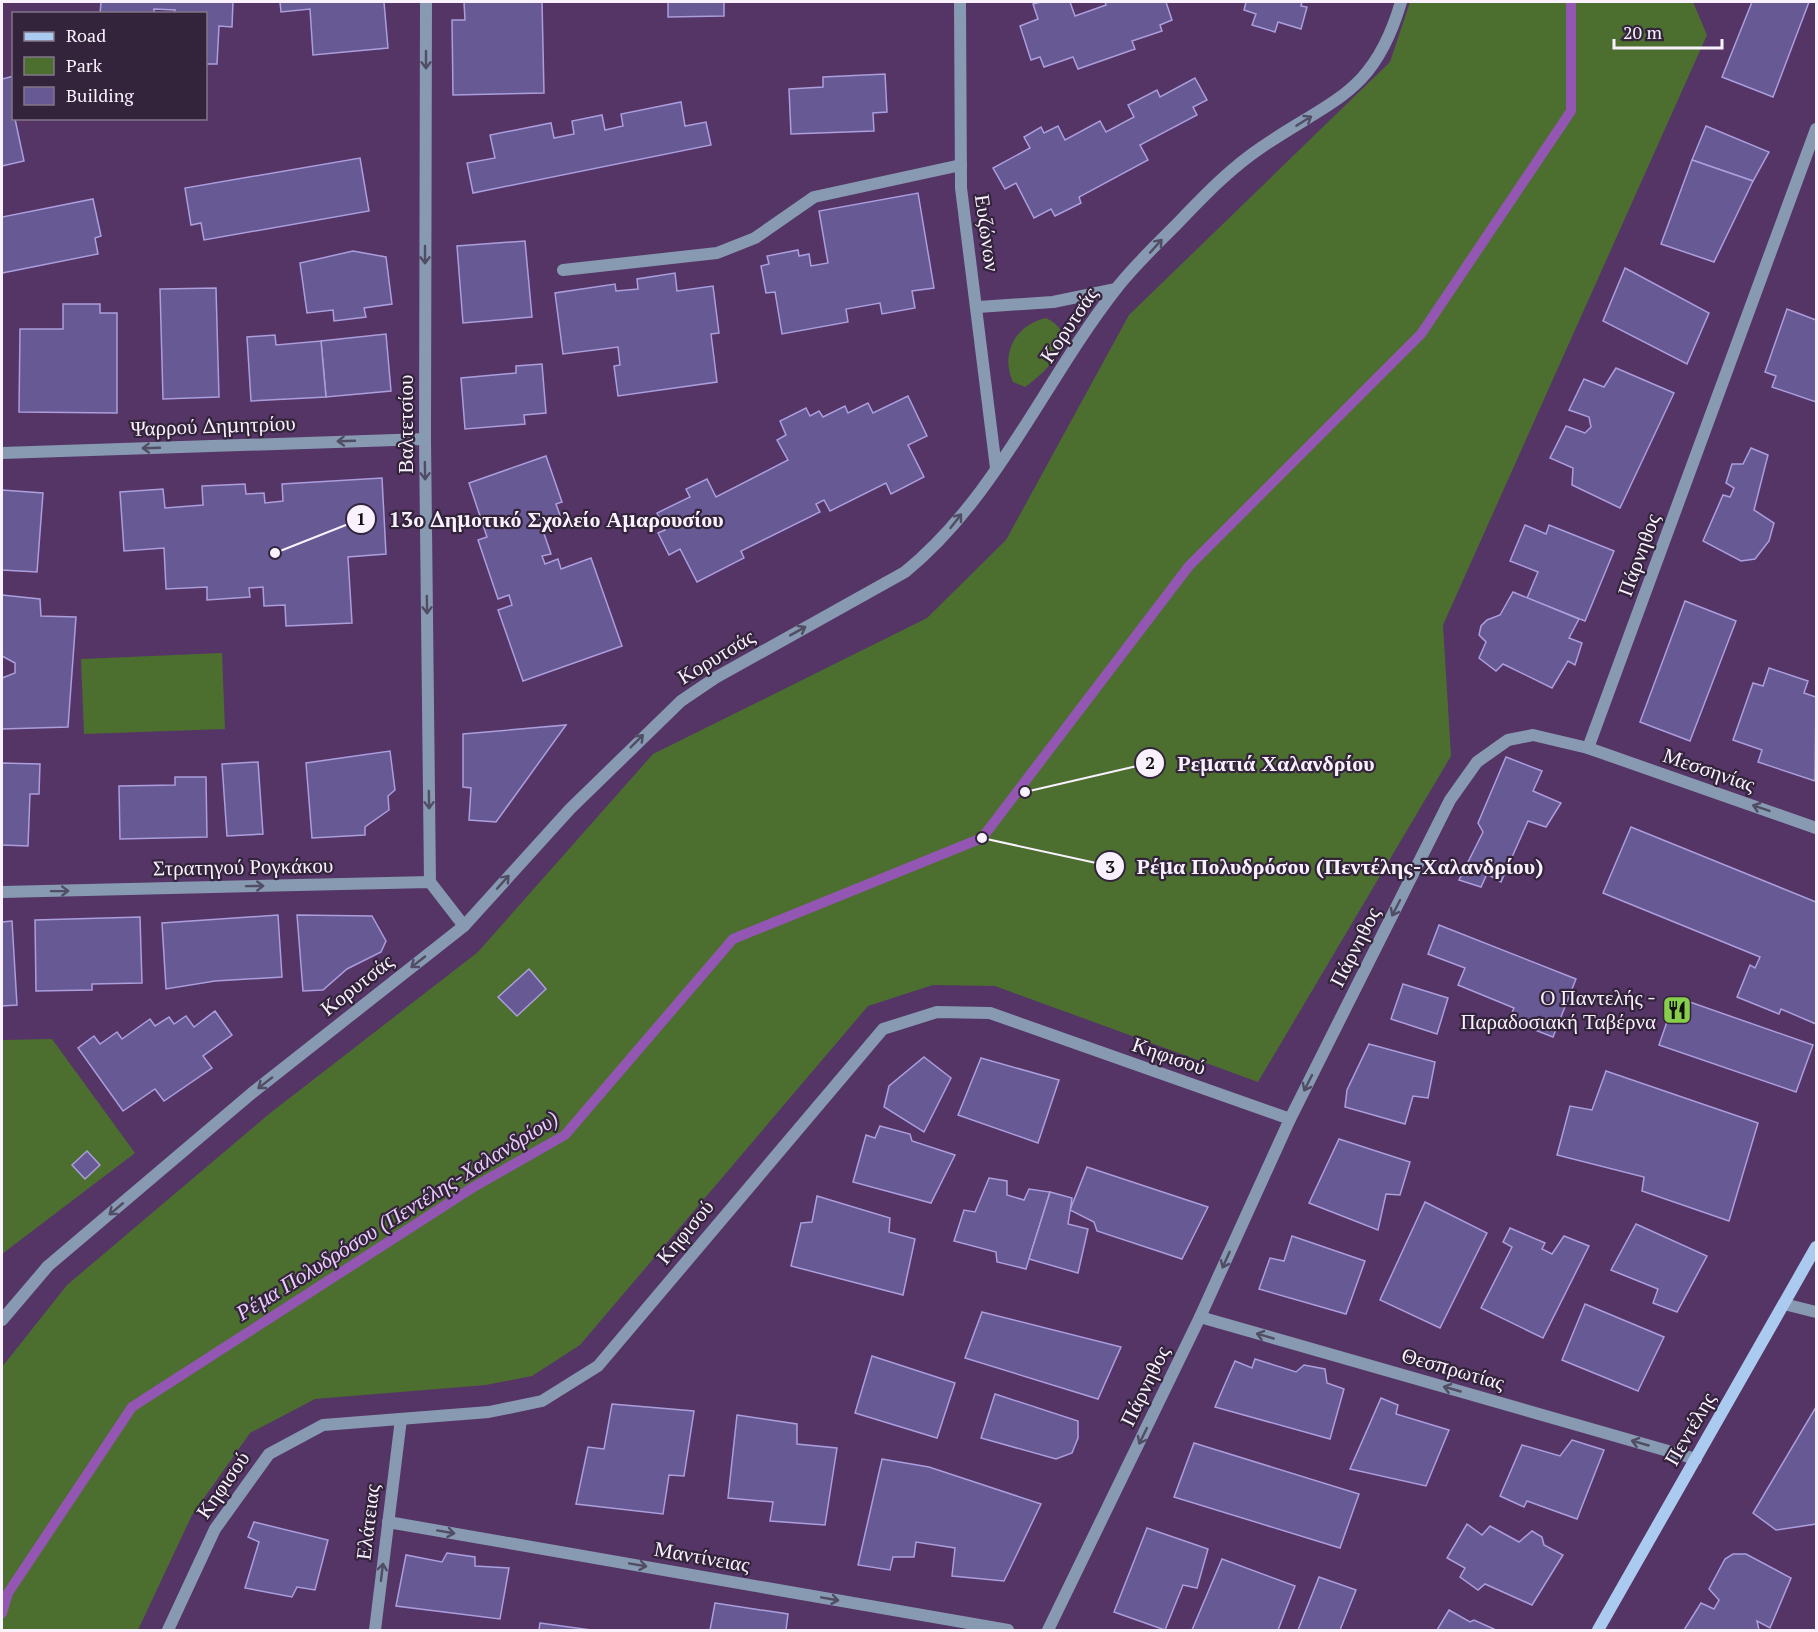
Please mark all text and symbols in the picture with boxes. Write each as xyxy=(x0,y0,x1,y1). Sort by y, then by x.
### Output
legend xyxy=(12,12,207,120)
scale bar xyxy=(1614,12,1722,50)
text: 20 m xyxy=(1623,20,1663,44)
text: Road xyxy=(66,23,106,47)
one-way arrow xyxy=(420,49,432,69)
text: Park xyxy=(66,53,103,77)
text: Building xyxy=(66,83,134,107)
one-way arrow xyxy=(1295,114,1312,126)
street label: Ευζώνων xyxy=(969,192,1007,273)
one-way arrow xyxy=(1149,239,1163,254)
one-way arrow xyxy=(419,244,431,264)
street label: Κορυτσάς xyxy=(1033,281,1104,368)
street label: Βαλτετσίου xyxy=(391,375,419,473)
street label: Ψαρρού Δημητρίου xyxy=(130,408,296,442)
one-way arrow xyxy=(336,436,356,447)
one-way arrow xyxy=(141,442,161,453)
one-way arrow xyxy=(420,460,431,480)
callout: 13ο Δημοτικό Σχολείο Αμαρουσίου xyxy=(346,499,736,539)
text: 13ο Δημοτικό Σχολείο Αμαρουσίου xyxy=(388,504,724,533)
text: 1 xyxy=(356,506,366,530)
street label: Πάρνηθος xyxy=(1610,509,1666,600)
one-way arrow xyxy=(949,513,962,529)
one-way arrow xyxy=(421,595,433,615)
street label: Κορυτσάς xyxy=(672,622,760,690)
one-way arrow xyxy=(789,625,806,637)
one-way arrow xyxy=(630,733,645,748)
street label: Μεσσηνίας xyxy=(1660,740,1760,798)
callout: Ρεματιά Χαλανδρίου xyxy=(1135,743,1387,783)
text: Ρεματιά Χαλανδρίου xyxy=(1177,748,1375,777)
text: 2 xyxy=(1145,750,1155,774)
one-way arrow xyxy=(423,790,435,810)
one-way arrow xyxy=(1752,802,1771,813)
callout: Ρέμα Πολυδρόσου (Πεντέλης-Χαλανδρίου) xyxy=(1095,846,1556,886)
street label: Στρατηγού Ρογκάκου xyxy=(153,850,333,882)
text: Ρέμα Πολυδρόσου (Πεντέλης-Χαλανδρίου) xyxy=(1137,851,1543,880)
text: 3 xyxy=(1105,854,1115,878)
one-way arrow xyxy=(496,875,510,890)
one-way arrow xyxy=(244,880,264,892)
one-way arrow xyxy=(49,885,69,896)
one-way arrow xyxy=(1389,899,1401,917)
street label: Πάρνηθος xyxy=(1322,901,1386,991)
street label: Κορυτσάς xyxy=(314,946,399,1022)
one-way arrow xyxy=(410,955,426,968)
place label: Ο Παντελής - Παραδοσιακή Ταβέρνα xyxy=(1460,983,1656,1035)
restaurant icon: Ο Παντελής - Παραδοσιακή Ταβέρνα xyxy=(1661,994,1693,1026)
street label: Κηφισού xyxy=(1129,1029,1210,1081)
one-way arrow xyxy=(1302,1073,1313,1091)
one-way arrow xyxy=(258,1077,274,1090)
water label: Ρέμα Πολυδρόσου (Πεντέλης-Χαλανδρίου) xyxy=(229,1103,564,1327)
street label: Κηφισού xyxy=(649,1193,719,1270)
one-way arrow xyxy=(108,1202,124,1215)
one-way arrow xyxy=(1220,1250,1232,1268)
one-way arrow xyxy=(1255,1329,1274,1341)
street label: Πάρνηθος xyxy=(1113,1340,1176,1430)
street label: Θεσπρωτίας xyxy=(1398,1340,1509,1396)
one-way arrow xyxy=(1443,1383,1462,1394)
street label: Πεντέλης xyxy=(1657,1386,1722,1470)
one-way arrow xyxy=(1136,1426,1148,1444)
one-way arrow xyxy=(1630,1436,1649,1448)
street label: Κηφισού xyxy=(189,1445,255,1524)
street label: Ελάτειας xyxy=(348,1482,386,1561)
one-way arrow xyxy=(435,1527,455,1538)
street label: Μαντίνειας xyxy=(652,1534,753,1578)
one-way arrow xyxy=(628,1560,647,1571)
one-way arrow xyxy=(377,1563,388,1583)
one-way arrow xyxy=(820,1594,839,1605)

